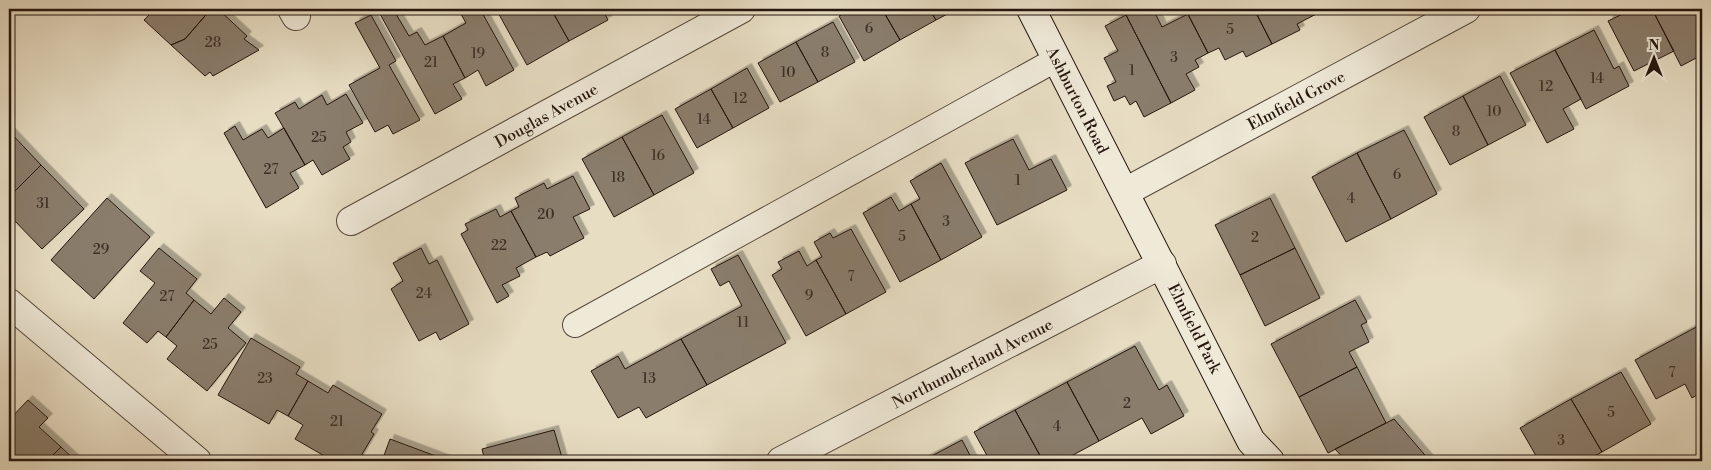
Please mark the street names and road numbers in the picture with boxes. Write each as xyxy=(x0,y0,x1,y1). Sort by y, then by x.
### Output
street label: Ashburton Road xyxy=(1041,43,1113,157)
street label: Elmfield Grove xyxy=(1244,67,1349,135)
street label: Douglas Avenue xyxy=(491,79,602,152)
street label: Elmfield Park xyxy=(1163,280,1226,378)
street label: Northumberland Avenue xyxy=(889,315,1056,413)

